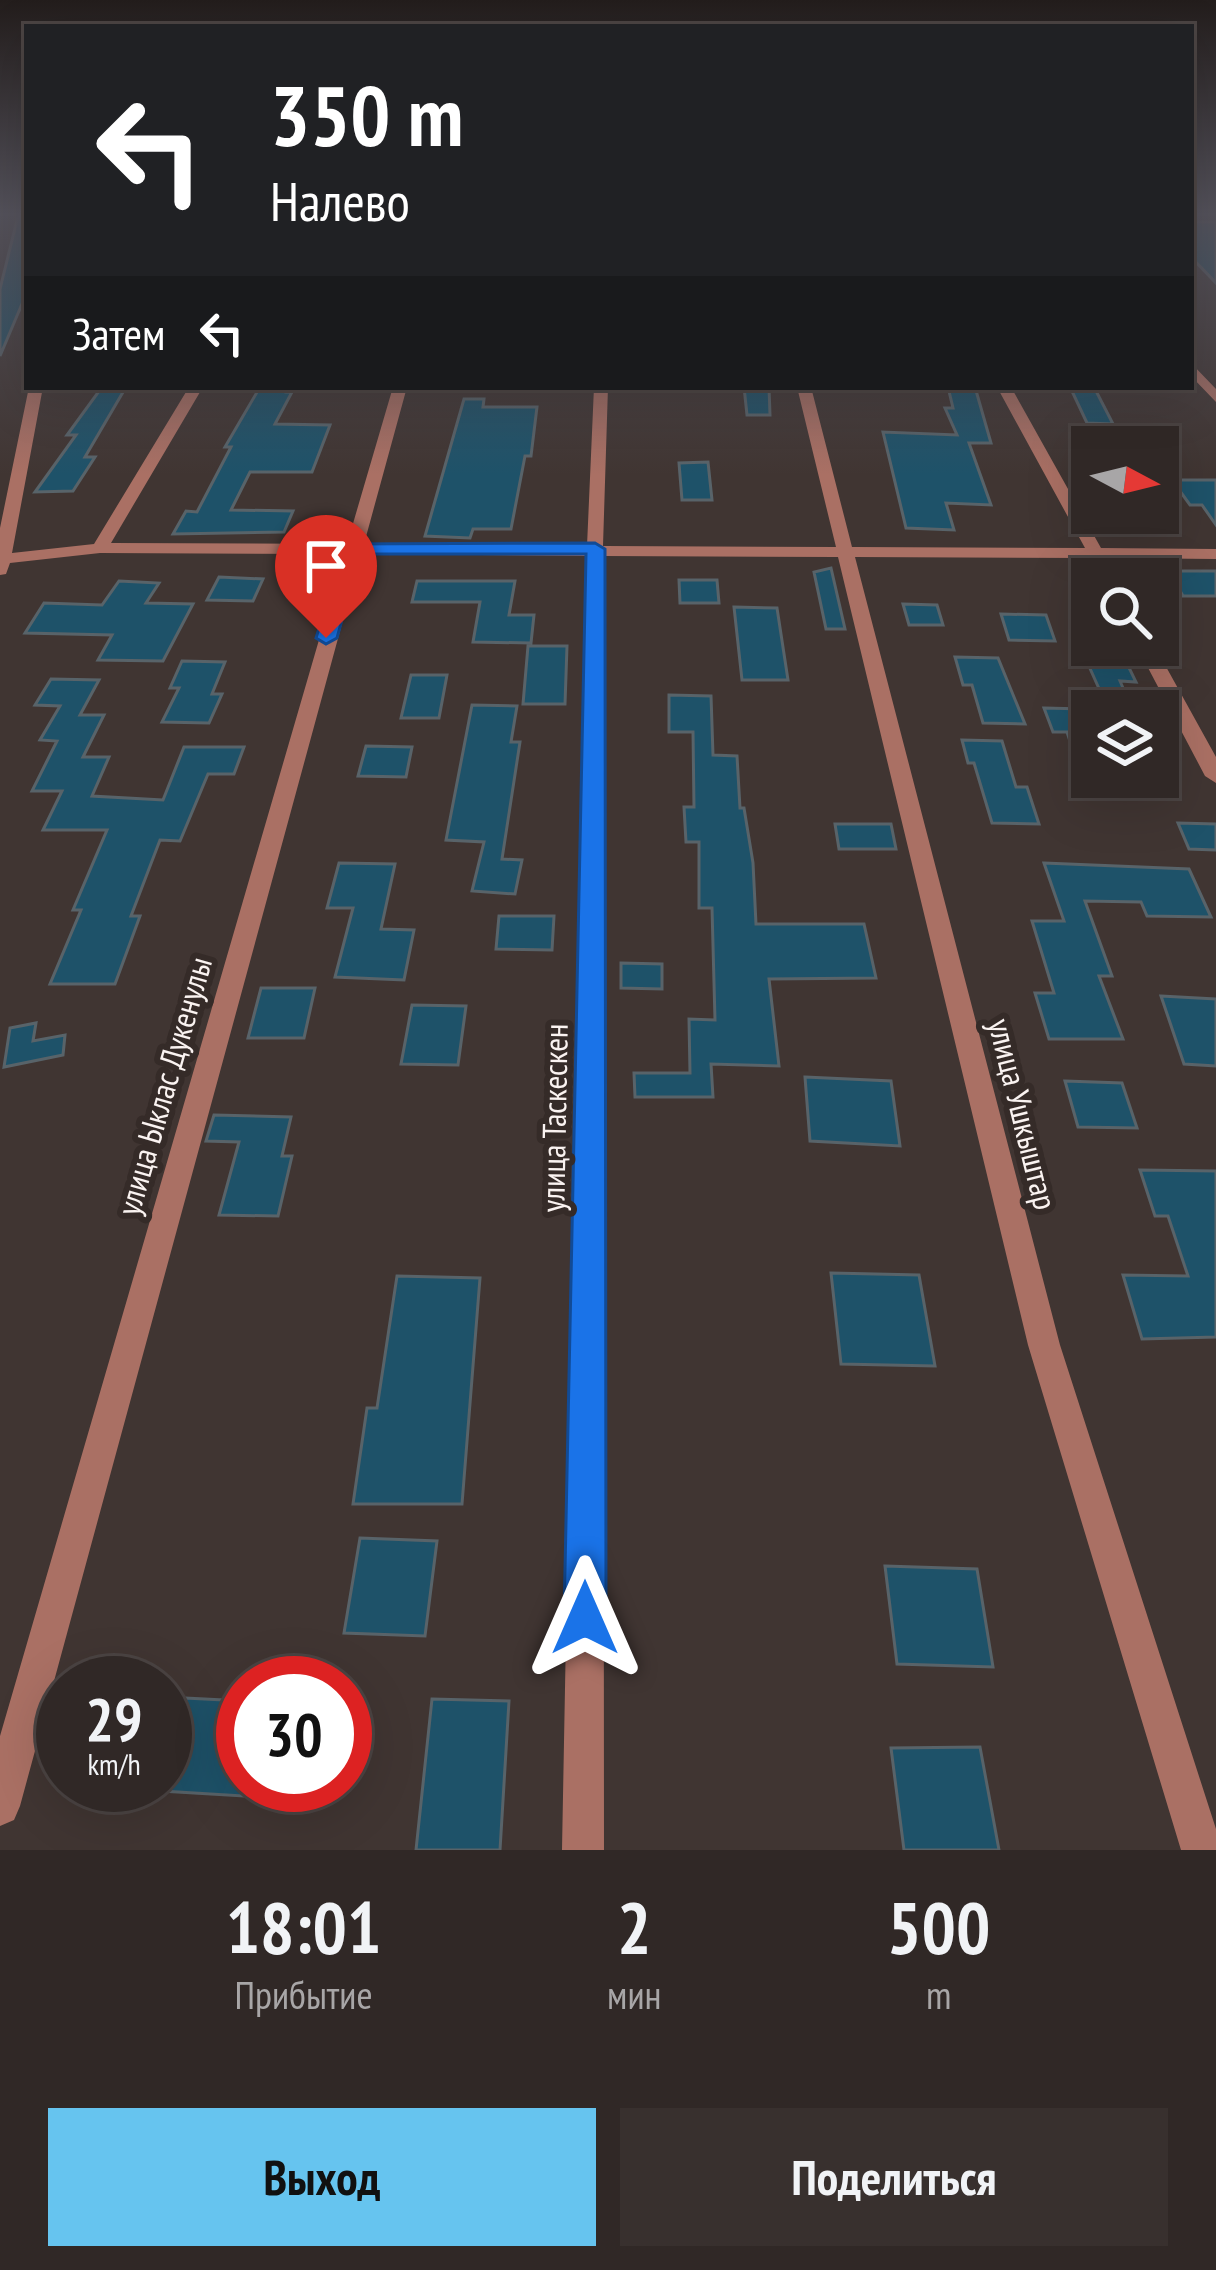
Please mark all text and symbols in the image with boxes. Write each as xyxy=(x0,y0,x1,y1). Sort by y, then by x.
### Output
text: 350 m xyxy=(270,60,463,169)
icon: left xyxy=(72,72,228,228)
text: Налево xyxy=(270,166,410,236)
icon: left xyxy=(189,300,255,366)
text: Затем xyxy=(72,304,165,362)
north arrow xyxy=(1071,426,1179,534)
map controls xyxy=(1071,426,1179,798)
pin xyxy=(275,515,377,638)
icon: arrive xyxy=(293,533,359,599)
button: search xyxy=(1071,558,1179,666)
button: layers xyxy=(1071,690,1179,798)
street label: улица Ыклас Дукенулы xyxy=(106,952,221,1220)
street label: улица Ушкыштар xyxy=(979,1014,1068,1214)
street label: улица Таскескен xyxy=(530,1023,577,1213)
position arrow xyxy=(522,1555,648,1681)
speed limit sign: 30 xyxy=(216,1656,372,1812)
text: 29 xyxy=(85,1680,143,1758)
text: km/h xyxy=(87,1744,141,1783)
text: 18:01 xyxy=(226,1880,381,1973)
text: 2 xyxy=(617,1880,651,1973)
text: 500 xyxy=(887,1880,990,1973)
text: Прибытие xyxy=(234,1969,373,2020)
text: мин xyxy=(607,1969,661,2020)
text: m xyxy=(926,1969,951,2020)
button: Выход xyxy=(48,2108,596,2246)
button: Поделиться xyxy=(620,2108,1168,2246)

